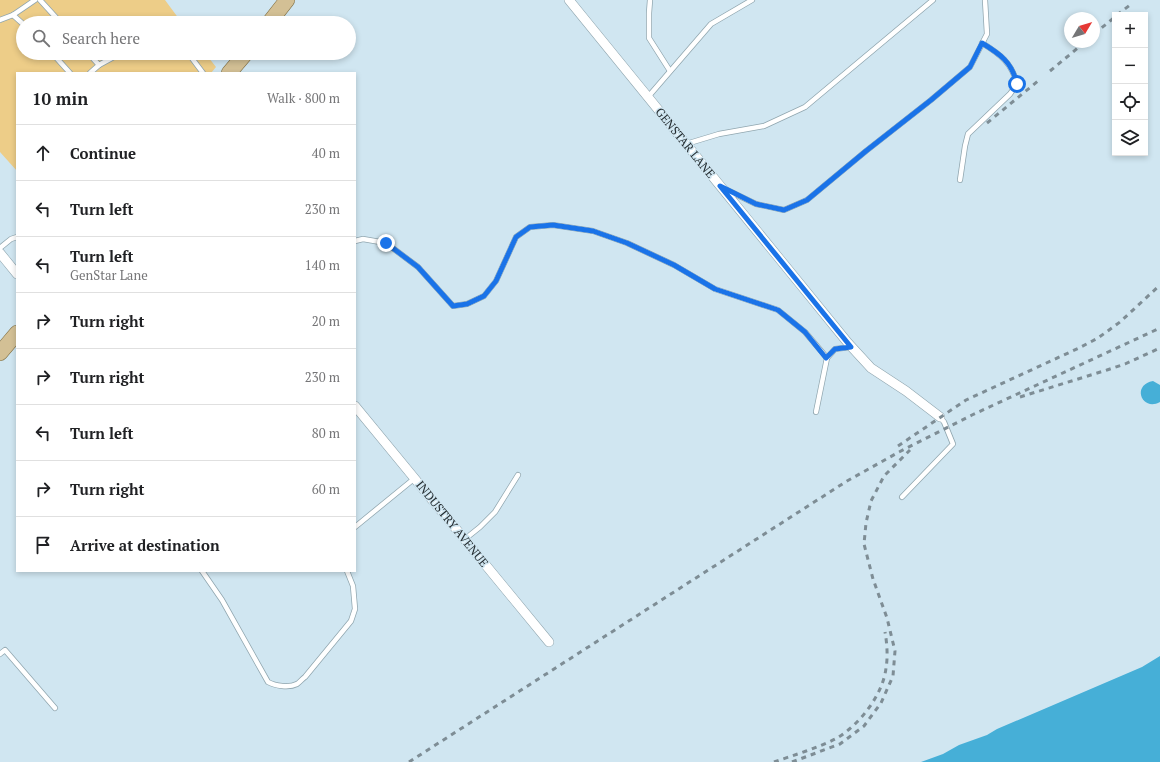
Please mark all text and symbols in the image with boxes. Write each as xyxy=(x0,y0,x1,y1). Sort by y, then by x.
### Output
north arrow xyxy=(1064,12,1100,48)
map controls xyxy=(1112,12,1148,156)
button: + xyxy=(1112,12,1148,48)
search box xyxy=(16,16,356,60)
icon: search xyxy=(30,27,52,49)
text: Search here xyxy=(62,28,140,48)
button: − xyxy=(1112,48,1148,84)
route start xyxy=(1008,75,1026,93)
button: locate xyxy=(1112,84,1148,120)
text: 10 min xyxy=(32,87,88,110)
text: Walk · 800 m xyxy=(267,89,340,107)
street label: GENSTAR LANE xyxy=(652,104,718,181)
button: layers xyxy=(1112,120,1148,156)
icon: ahead xyxy=(32,142,54,164)
text: Continue xyxy=(70,143,136,163)
text: 40 m xyxy=(312,144,340,162)
icon: left xyxy=(32,198,54,220)
text: Turn left xyxy=(70,199,134,219)
text: 230 m xyxy=(305,200,340,218)
route end xyxy=(377,234,395,252)
text: Turn left xyxy=(70,246,134,266)
icon: left xyxy=(32,254,54,276)
text: 140 m xyxy=(305,256,340,274)
text: GenStar Lane xyxy=(70,266,148,284)
icon: right xyxy=(32,310,54,332)
text: Turn right xyxy=(70,311,145,331)
text: 20 m xyxy=(312,312,340,330)
icon: right xyxy=(32,366,54,388)
text: Turn right xyxy=(70,367,145,387)
text: 230 m xyxy=(305,368,340,386)
icon: left xyxy=(32,422,54,444)
text: Turn left xyxy=(70,423,134,443)
text: 80 m xyxy=(312,424,340,442)
street label: INDUSTRY AVENUE xyxy=(413,477,492,570)
icon: right xyxy=(32,478,54,500)
text: Turn right xyxy=(70,479,145,499)
text: 60 m xyxy=(312,480,340,498)
icon: arrive xyxy=(32,534,54,556)
text: Arrive at destination xyxy=(70,535,220,555)

